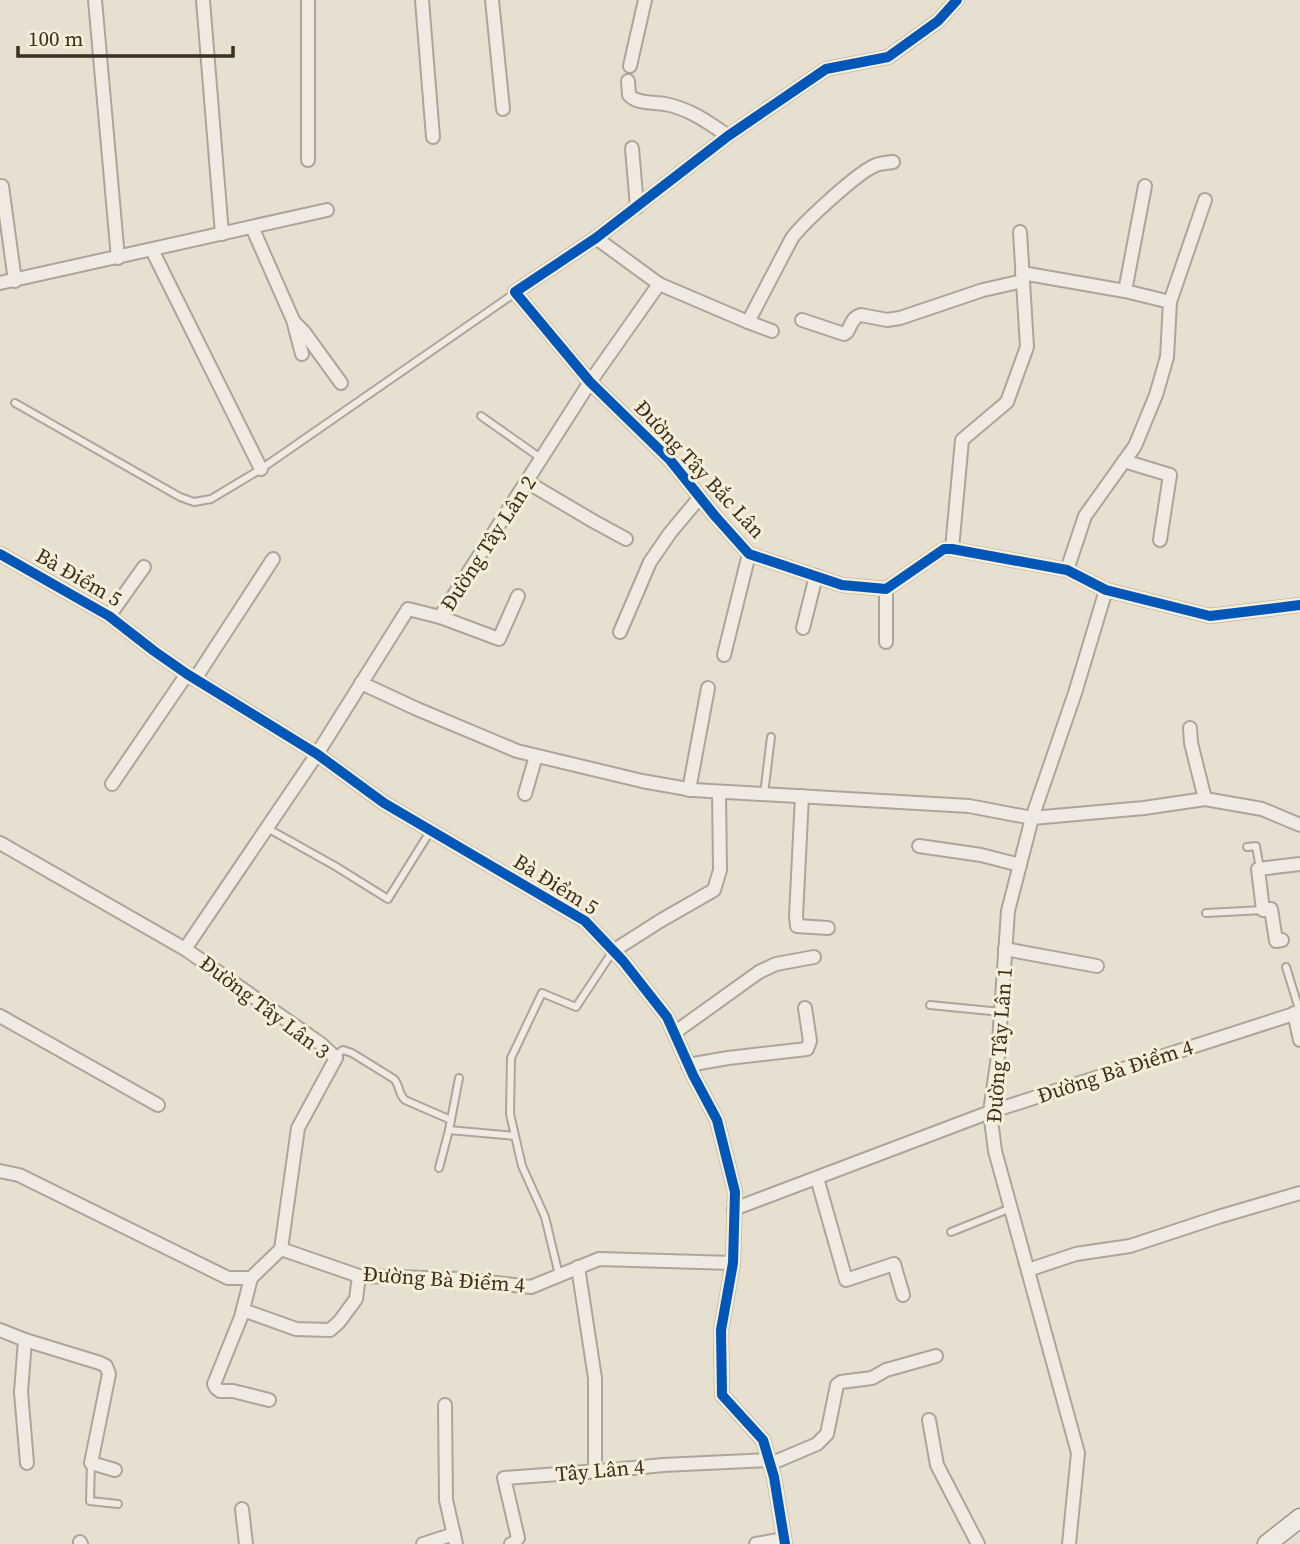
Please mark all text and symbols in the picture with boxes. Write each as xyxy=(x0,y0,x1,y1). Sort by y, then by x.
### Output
scale bar xyxy=(18,14,233,58)
text: 100 m xyxy=(28,24,83,53)
street label: Đường Tây Bắc Lân xyxy=(628,393,772,545)
street label: Đường Tây Lân 2 xyxy=(433,470,543,616)
street label: Bà Điểm 5 xyxy=(31,541,127,613)
street label: Bà Điểm 5 xyxy=(508,847,604,921)
street label: Đường Tây Lân 3 xyxy=(194,948,336,1066)
street label: Đường Tây Lân 1 xyxy=(979,966,1019,1124)
street label: Đường Bà Điểm 4 xyxy=(1033,1032,1197,1110)
street label: Đường Bà Điểm 4 xyxy=(362,1259,526,1299)
street label: Tây Lân 4 xyxy=(554,1452,646,1488)

